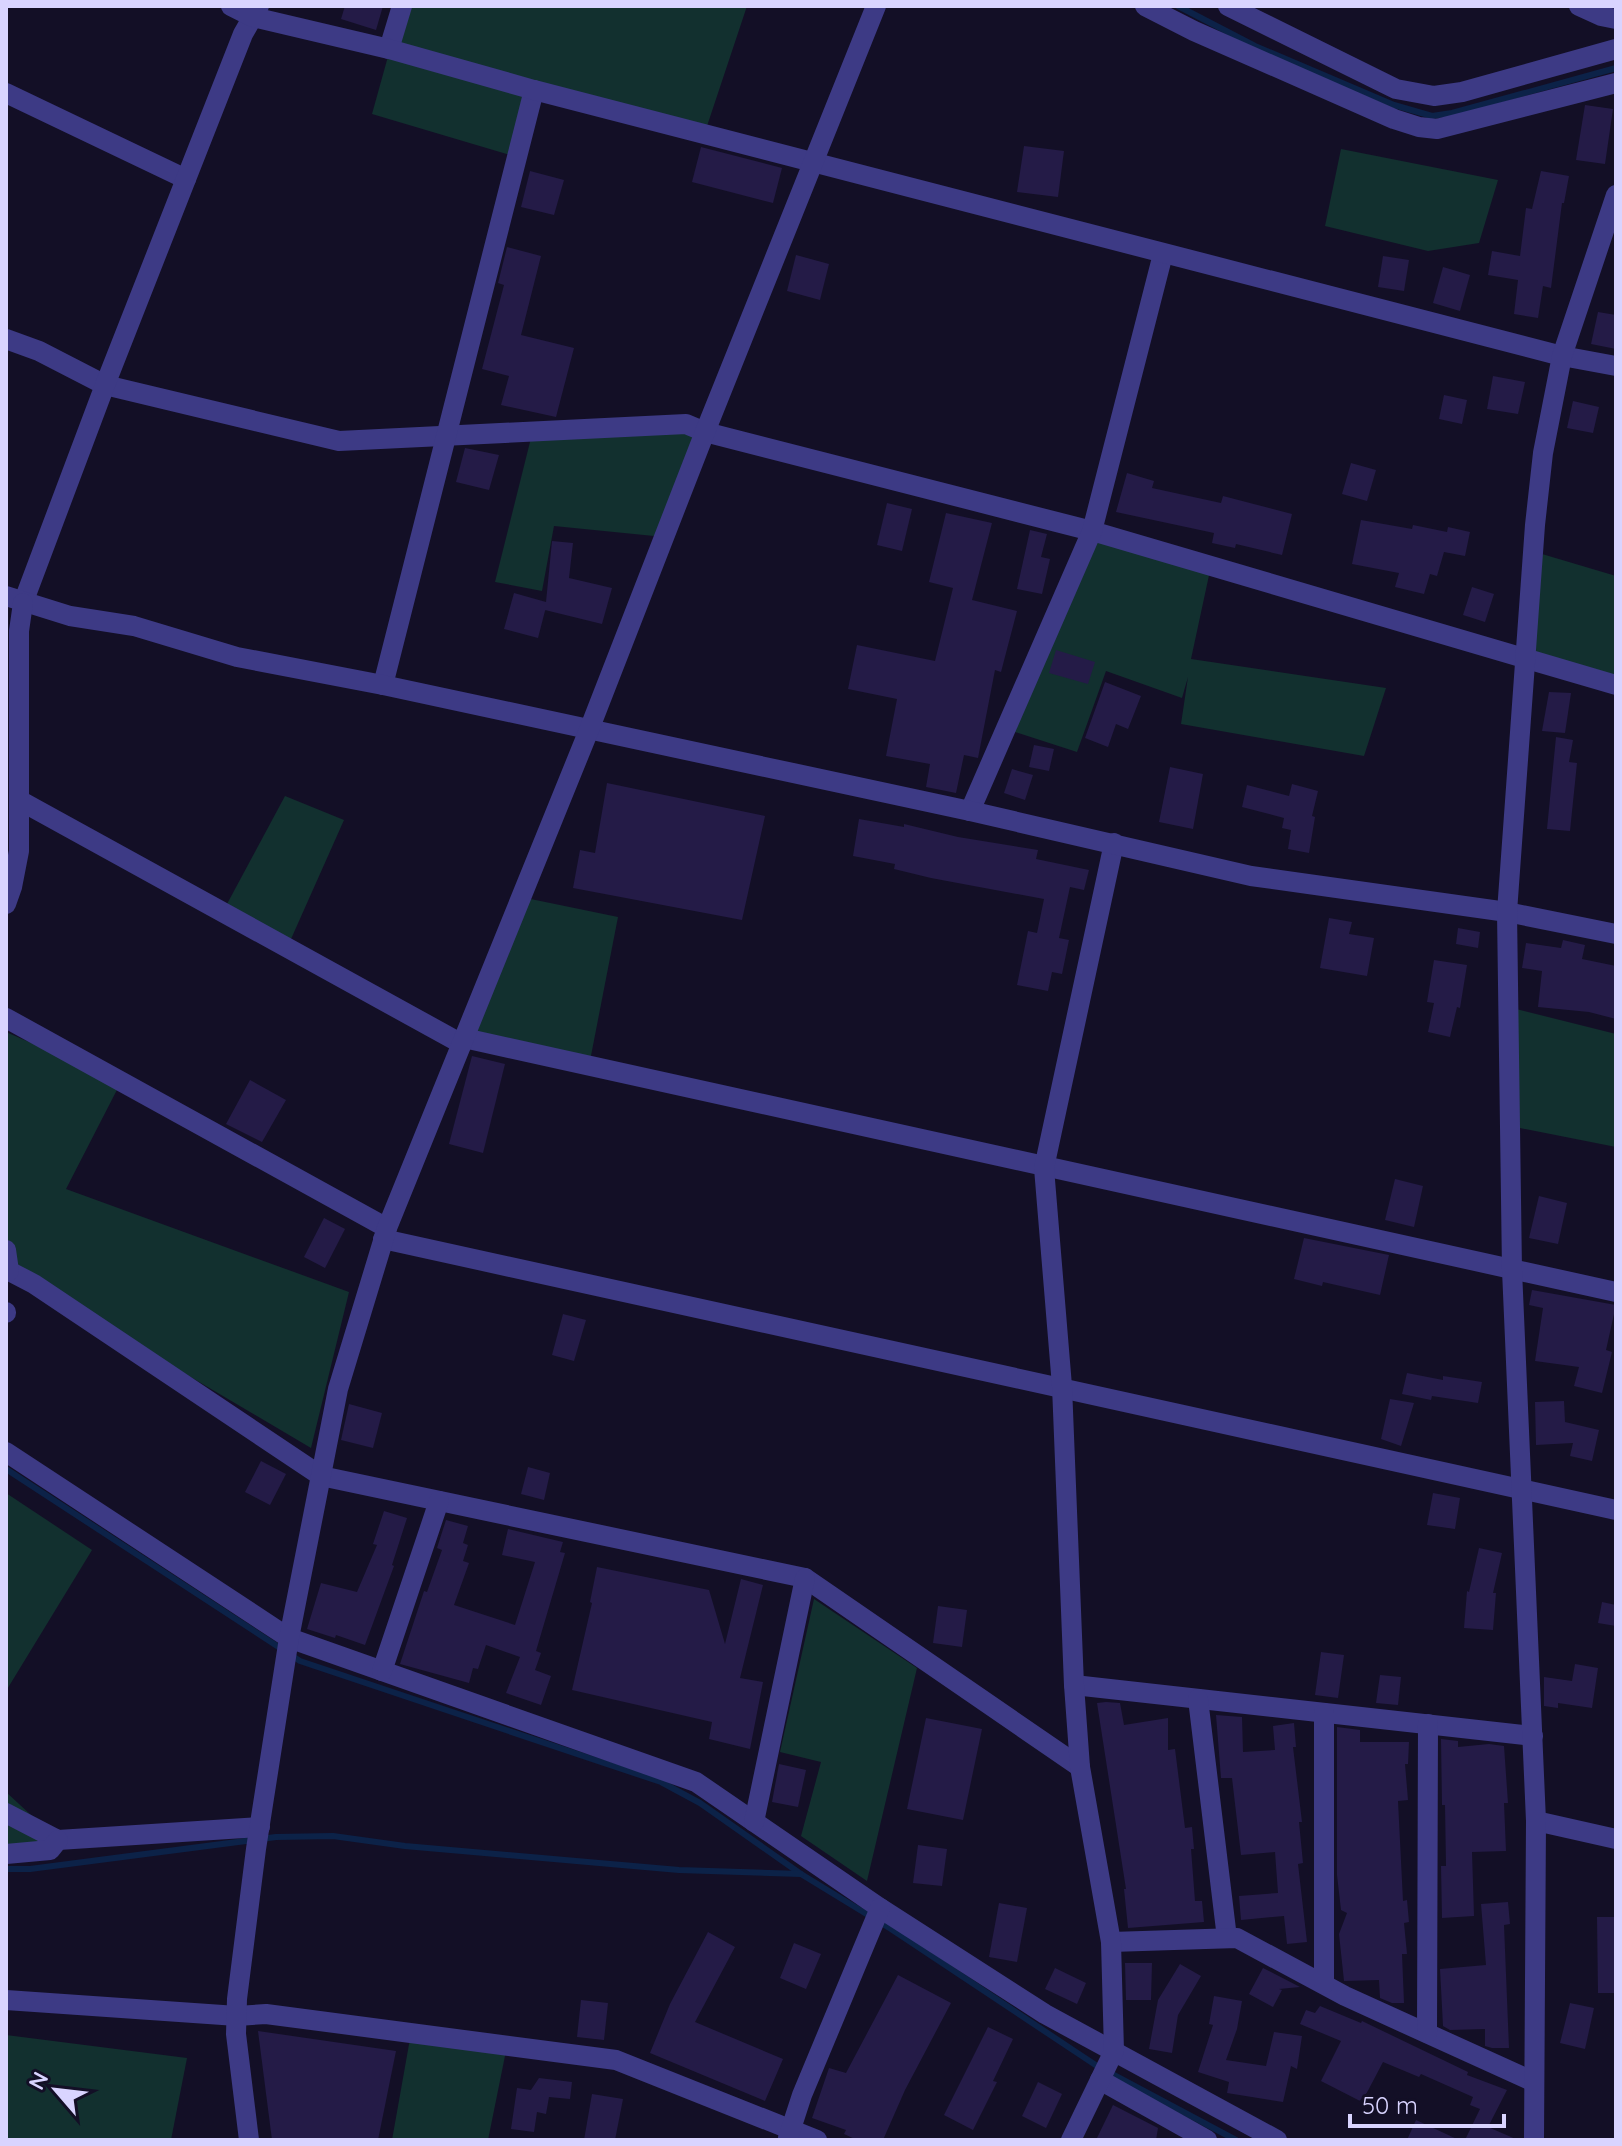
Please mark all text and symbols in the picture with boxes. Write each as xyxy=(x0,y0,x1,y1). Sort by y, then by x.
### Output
north arrow xyxy=(16,2050,96,2130)
text: N xyxy=(22,2067,54,2094)
scale bar xyxy=(1350,2078,1504,2128)
text: 50 m xyxy=(1362,2090,1418,2120)

